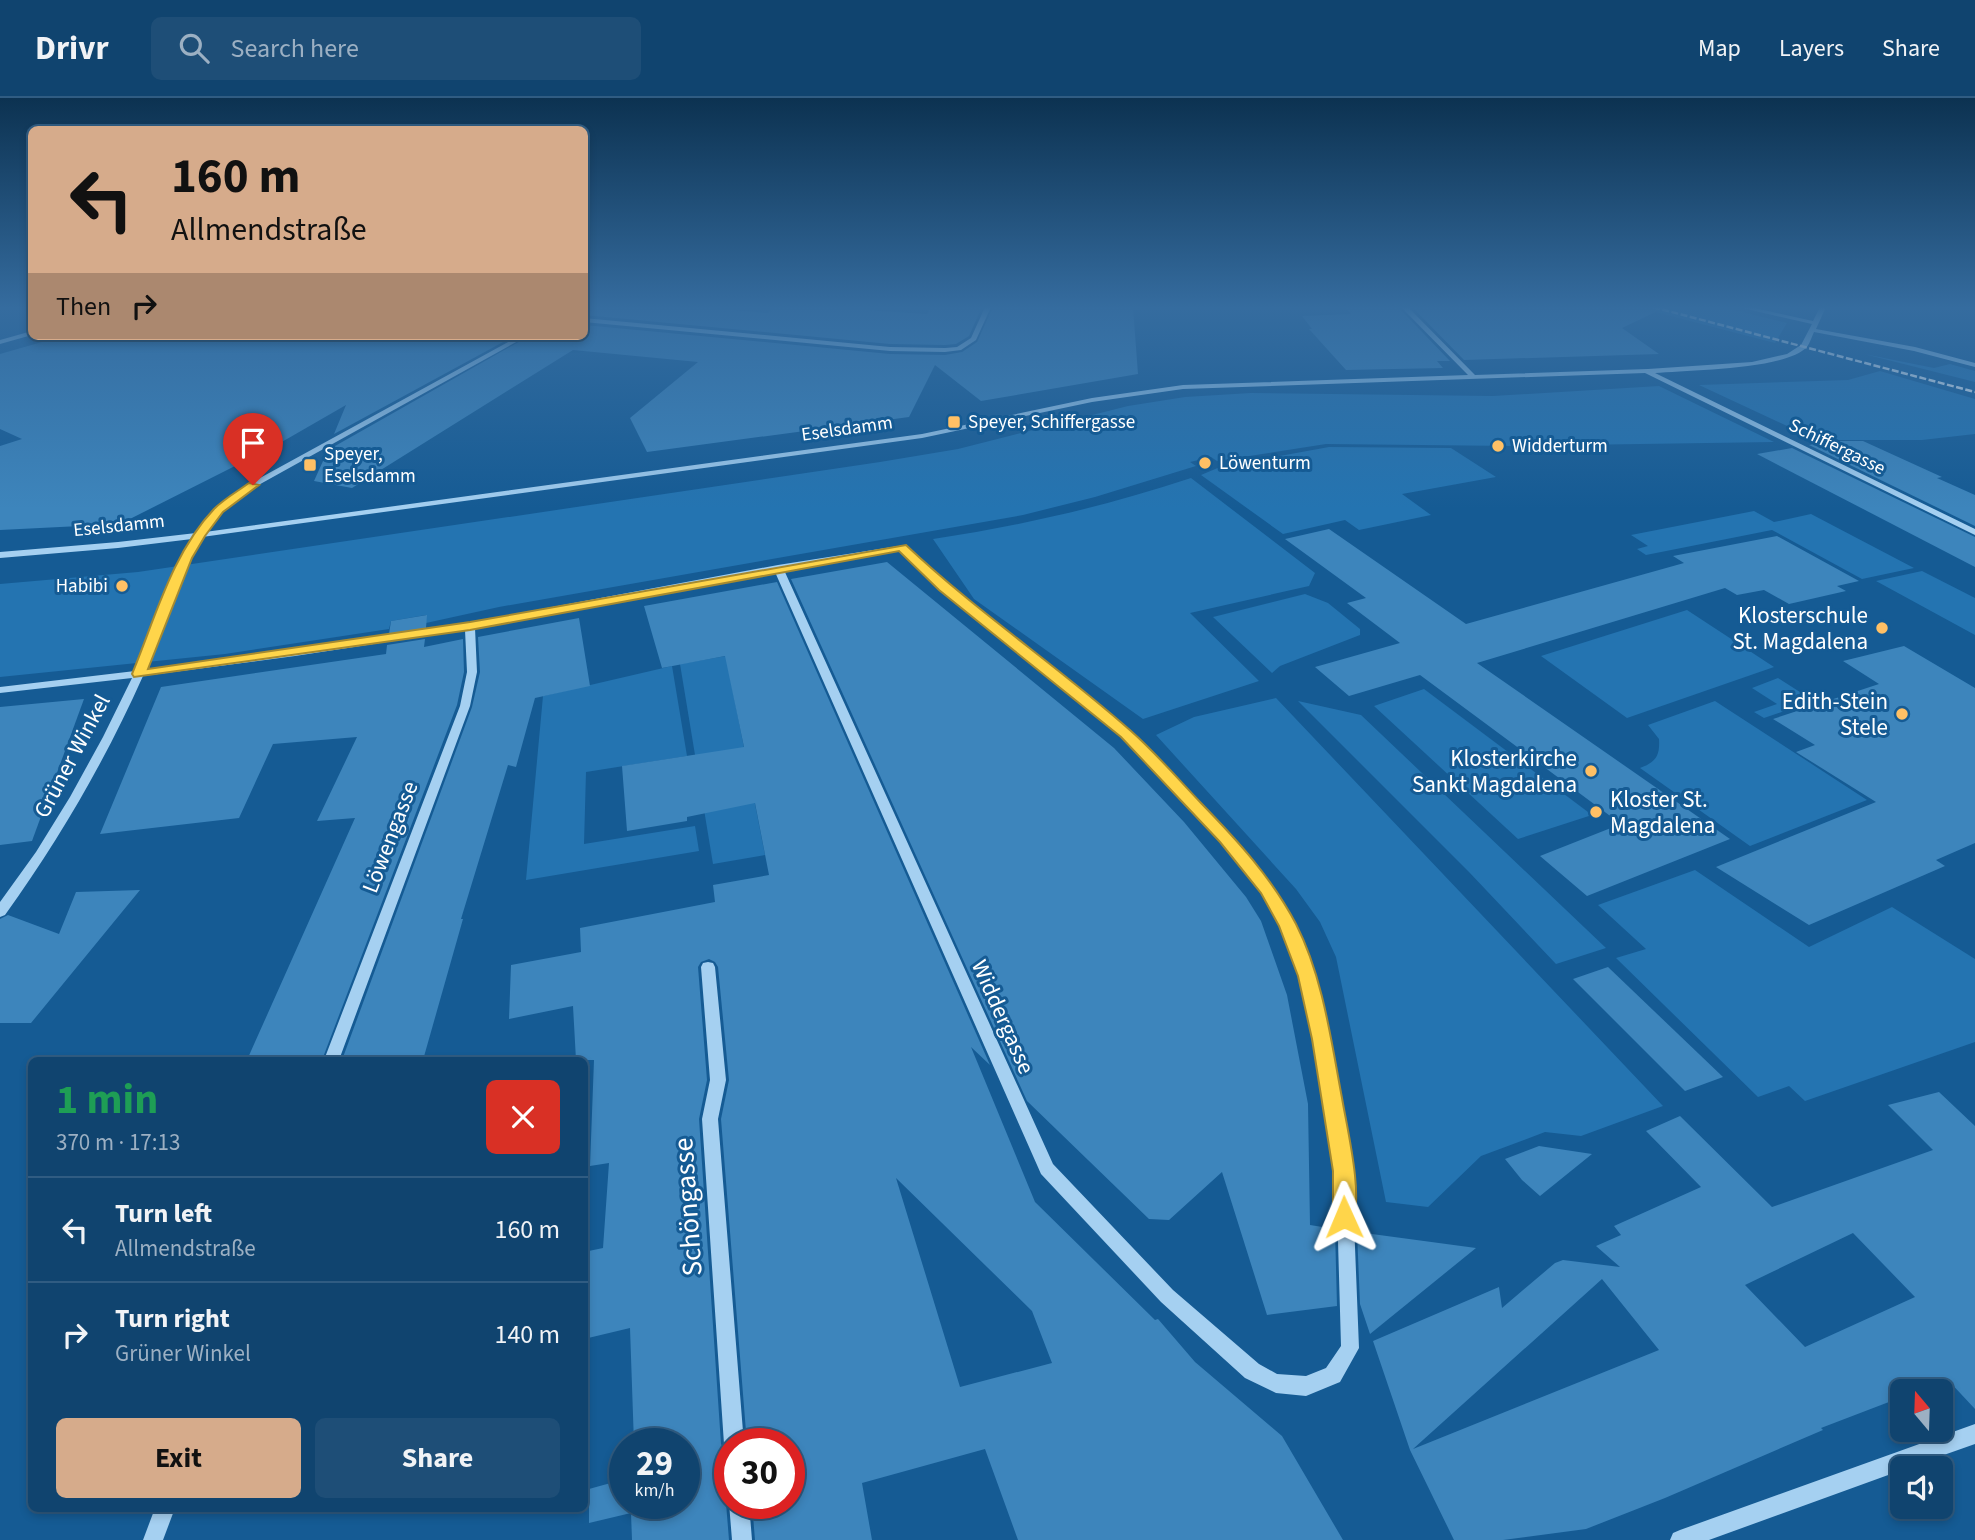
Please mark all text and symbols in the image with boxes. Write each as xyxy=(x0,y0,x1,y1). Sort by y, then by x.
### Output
search box xyxy=(151,17,641,80)
text: Drivr xyxy=(35,25,109,72)
icon: search xyxy=(175,29,213,67)
text: Search here xyxy=(231,30,359,67)
text: Map xyxy=(1698,31,1741,66)
text: Layers xyxy=(1779,31,1844,66)
text: Share xyxy=(1882,31,1940,66)
text: 160 m xyxy=(171,142,300,212)
icon: left xyxy=(56,154,147,245)
text: Allmendstraße xyxy=(171,207,367,253)
icon: right xyxy=(125,287,163,325)
text: Then xyxy=(56,288,111,325)
street label: Eselsdamm xyxy=(800,409,894,449)
place label: Speyer, Schiffergasse xyxy=(968,409,1135,436)
street label: Schiffergasse xyxy=(1784,412,1890,482)
pin xyxy=(223,413,283,485)
marker: Speyer, Schiffergasse xyxy=(946,414,962,430)
icon: arrive xyxy=(234,424,272,462)
place label: Widderturm xyxy=(1512,433,1608,460)
marker: Widderturm xyxy=(1490,438,1506,454)
place label: Speyer, Eselsdamm xyxy=(324,441,416,490)
place label: Löwenturm xyxy=(1219,450,1311,477)
marker: Löwenturm xyxy=(1197,455,1213,471)
marker: Speyer, Eselsdamm xyxy=(302,457,318,473)
street label: Eselsdamm xyxy=(72,508,166,544)
place label: Habibi xyxy=(56,573,108,600)
marker: Habibi xyxy=(114,578,130,594)
place label: Klosterschule St. Magdalena xyxy=(1733,599,1868,658)
marker: Klosterschule St. Magdalena xyxy=(1874,620,1890,636)
place label: Edith-Stein Stele xyxy=(1782,685,1888,744)
street label: Grüner Winkel xyxy=(26,688,118,824)
marker: Edith-Stein Stele xyxy=(1894,706,1910,722)
place label: Klosterkirche Sankt Magdalena xyxy=(1412,742,1577,801)
marker: Klosterkirche Sankt Magdalena xyxy=(1583,763,1599,779)
street label: Löwengasse xyxy=(354,776,426,898)
place label: Kloster St. Magdalena xyxy=(1610,783,1715,842)
marker: Kloster St. Magdalena xyxy=(1588,804,1604,820)
street label: Widdergasse xyxy=(963,955,1043,1079)
text: 1 min xyxy=(56,1070,158,1130)
button: close xyxy=(486,1080,560,1154)
text: 370 m · 17:13 xyxy=(56,1126,180,1159)
street label: Schöngasse xyxy=(663,1136,713,1278)
position arrow xyxy=(1307,1180,1381,1254)
text: Turn left xyxy=(115,1195,212,1232)
icon: left xyxy=(56,1211,94,1249)
text: 160 m xyxy=(494,1211,560,1248)
text: Allmendstraße xyxy=(115,1232,256,1265)
text: Turn right xyxy=(115,1300,230,1337)
icon: right xyxy=(56,1316,94,1354)
text: 140 m xyxy=(494,1316,560,1353)
text: Grüner Winkel xyxy=(115,1337,251,1370)
north arrow xyxy=(1890,1379,1953,1442)
map controls xyxy=(1890,1379,1953,1519)
button: Exit xyxy=(56,1418,301,1498)
button: Share xyxy=(315,1418,560,1498)
speed limit sign: 30 xyxy=(714,1428,805,1519)
text: 29 xyxy=(636,1439,673,1489)
button: sound xyxy=(1890,1456,1953,1519)
text: km/h xyxy=(635,1478,674,1503)

